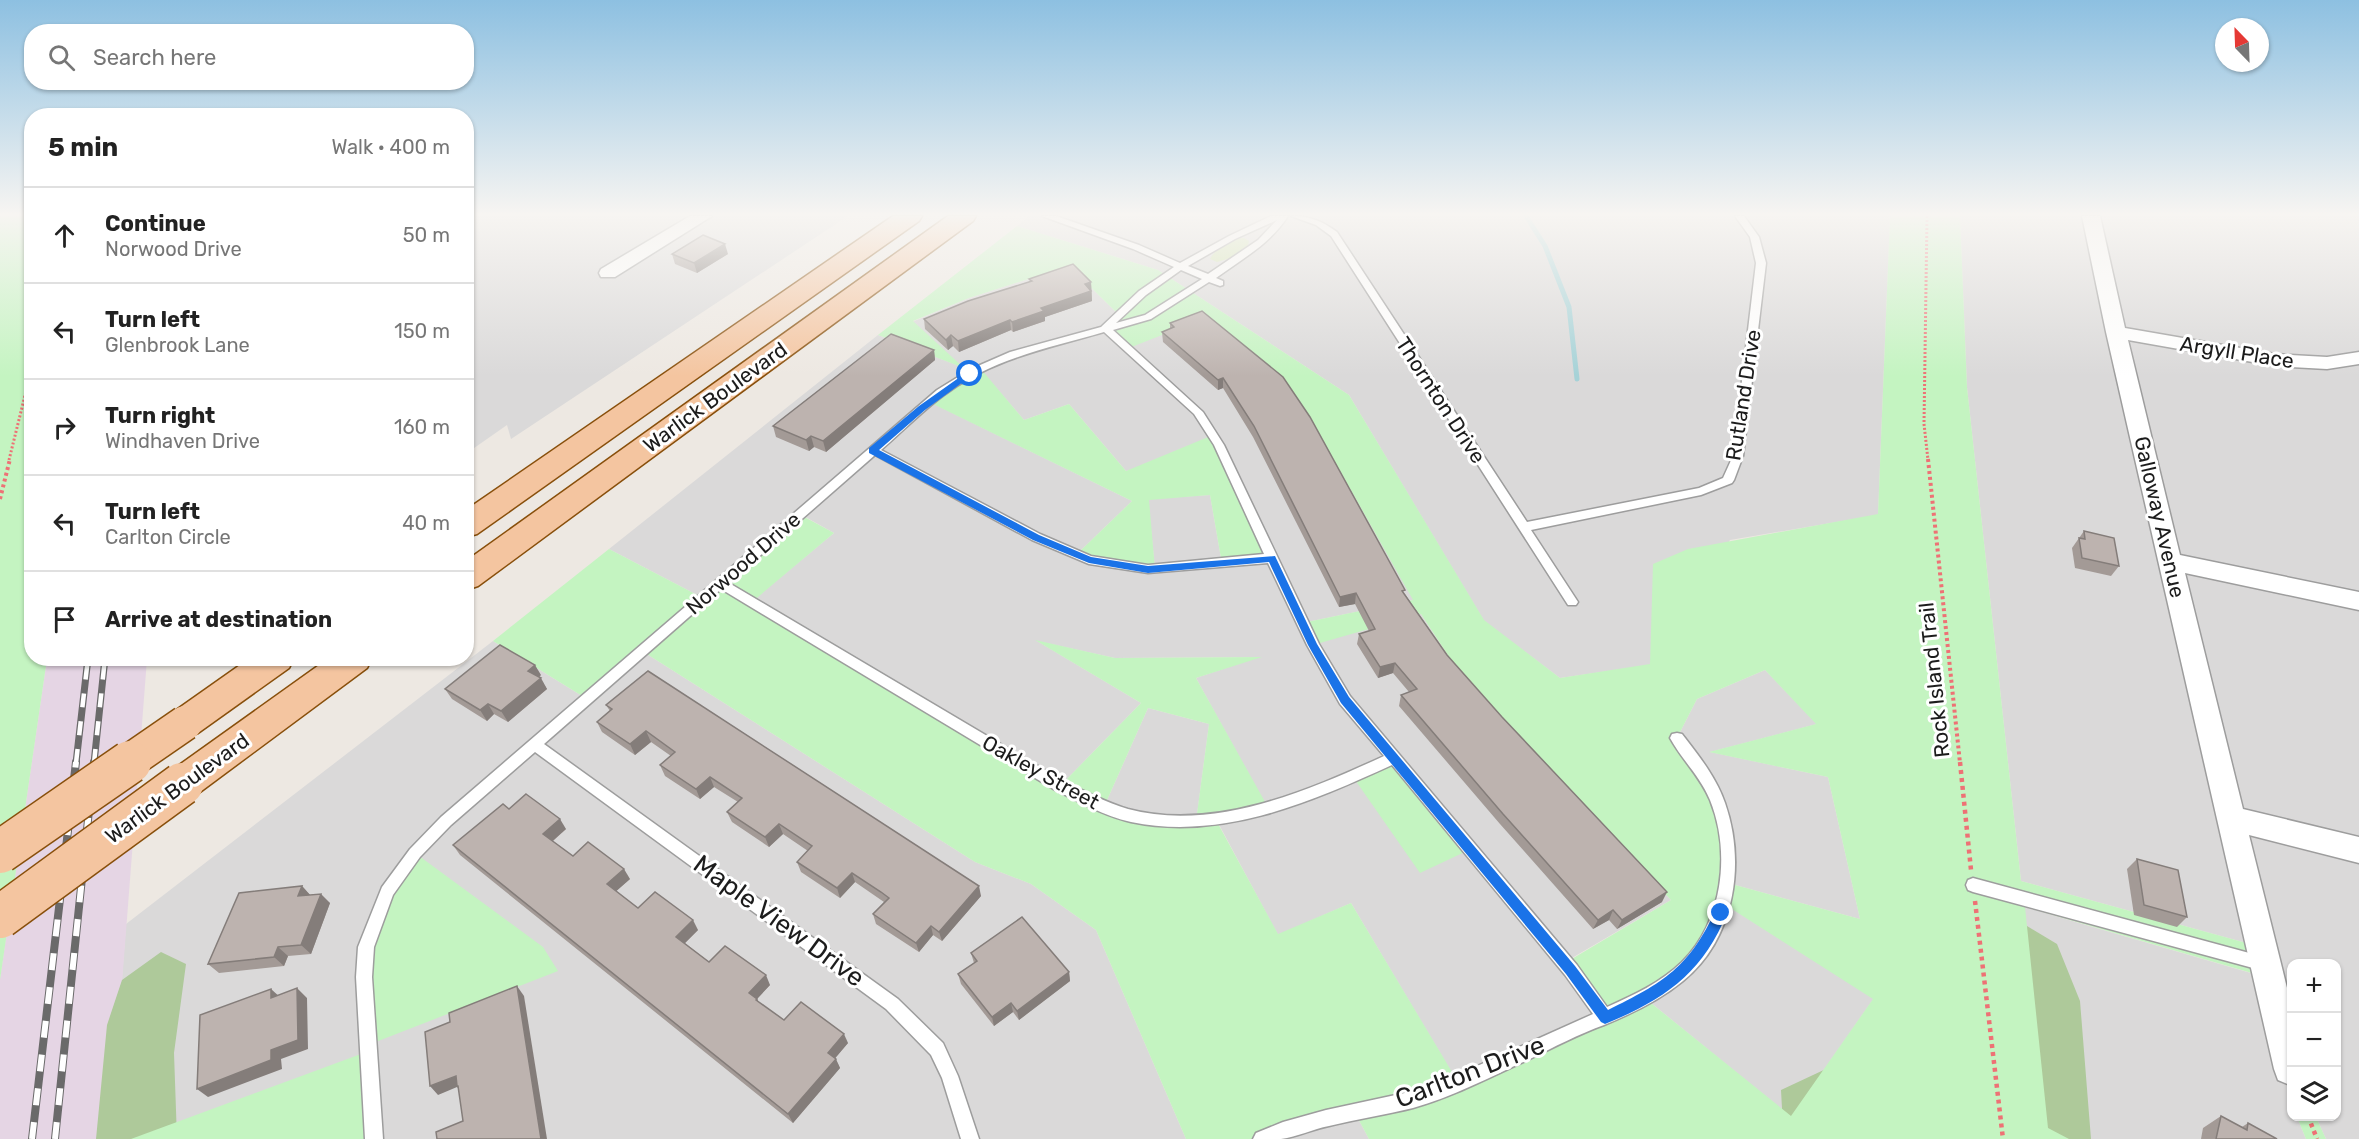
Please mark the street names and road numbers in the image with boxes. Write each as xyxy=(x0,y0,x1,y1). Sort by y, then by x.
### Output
street label: Rutland Drive xyxy=(1720,328,1766,462)
street label: Argyll Place xyxy=(2178,331,2296,373)
street label: Thornton Drive xyxy=(1391,332,1491,468)
street label: Warlick Boulevard xyxy=(638,336,792,458)
street label: Galloway Avenue xyxy=(2129,434,2191,600)
street label: Norwood Drive xyxy=(681,507,805,619)
street label: Rock Island Trail xyxy=(1913,601,1955,759)
street label: Warlick Boulevard xyxy=(100,727,254,849)
street label: Oakley Street xyxy=(978,730,1104,814)
street label: Maple View Drive xyxy=(688,849,870,993)
street label: Carlton Drive xyxy=(1391,1029,1549,1115)

